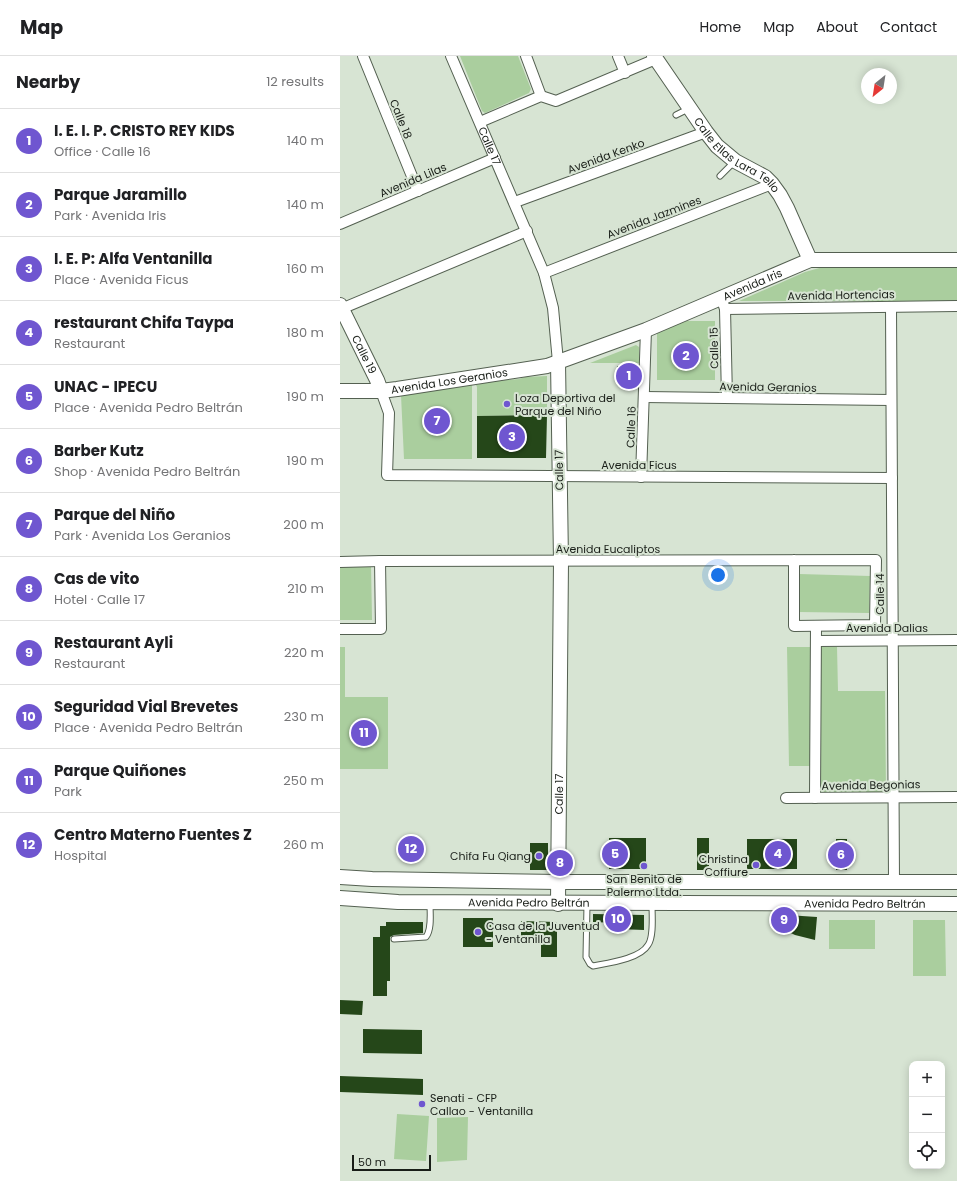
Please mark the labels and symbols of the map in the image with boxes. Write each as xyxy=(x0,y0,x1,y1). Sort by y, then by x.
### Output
north arrow xyxy=(861,68,897,104)
street label: Calle 18 xyxy=(386,97,416,141)
street label: Calle Ellas Lara Tello xyxy=(690,114,784,196)
street label: Calle 17 xyxy=(474,124,505,168)
street label: Avenida Kenko xyxy=(565,135,647,177)
street label: Avenida Lilas xyxy=(377,159,449,201)
street label: Avenida Jazmines xyxy=(605,192,704,242)
street label: Avenida Iris xyxy=(720,265,785,304)
street label: Avenida Hortencias xyxy=(787,286,895,304)
street label: Calle 15 xyxy=(706,327,722,369)
street label: Calle 19 xyxy=(348,332,381,377)
pin: 2 xyxy=(673,341,699,371)
pin: 1 xyxy=(616,361,642,391)
street label: Avenida Los Geranios xyxy=(390,364,509,398)
street label: Avenida Geranios xyxy=(719,378,817,396)
place label: Loza Deportiva del Parque del Niño xyxy=(515,390,616,419)
marker: Loza Deportiva del Parque del Niño xyxy=(502,399,512,409)
pin: 7 xyxy=(424,406,450,436)
street label: Calle 16 xyxy=(622,406,640,448)
pin: 3 xyxy=(499,422,525,452)
street label: Calle 17 xyxy=(551,450,567,490)
street label: Avenida Ficus xyxy=(601,457,677,473)
street label: Avenida Eucaliptos xyxy=(556,541,660,557)
your location xyxy=(708,565,728,585)
street label: Calle 14 xyxy=(872,573,888,615)
street label: Avenida Dalias xyxy=(846,620,928,636)
pin: 11 xyxy=(351,718,377,748)
street label: Calle 17 xyxy=(551,774,567,814)
street label: Avenida Begonias xyxy=(821,776,921,794)
pin: 12 xyxy=(398,834,424,864)
pin: 5 xyxy=(602,839,628,869)
pin: 4 xyxy=(765,839,791,869)
pin: 6 xyxy=(828,840,854,870)
place label: Chifa Fu Qiang xyxy=(450,848,531,864)
pin: 8 xyxy=(547,848,573,878)
marker: Chifa Fu Qiang xyxy=(534,851,544,861)
place label: Christina Coffiure xyxy=(699,851,748,880)
marker: Christina Coffiure xyxy=(751,860,761,870)
marker: San Benito de Palermo Ltda. xyxy=(639,861,649,871)
place label: San Benito de Palermo Ltda. xyxy=(606,871,682,900)
street label: Avenida Pedro Beltrán xyxy=(468,894,590,911)
street label: Avenida Pedro Beltrán xyxy=(804,895,926,912)
pin: 10 xyxy=(605,904,631,934)
pin: 9 xyxy=(771,905,797,935)
place label: Casa de la Juventud - Ventanilla xyxy=(486,918,600,947)
marker: Casa de la Juventud - Ventanilla xyxy=(473,927,483,937)
place label: Senati - CFP Callao - Ventanilla xyxy=(430,1090,533,1119)
marker: Senati - CFP Callao - Ventanilla xyxy=(417,1099,427,1109)
scale bar xyxy=(352,1153,431,1172)

